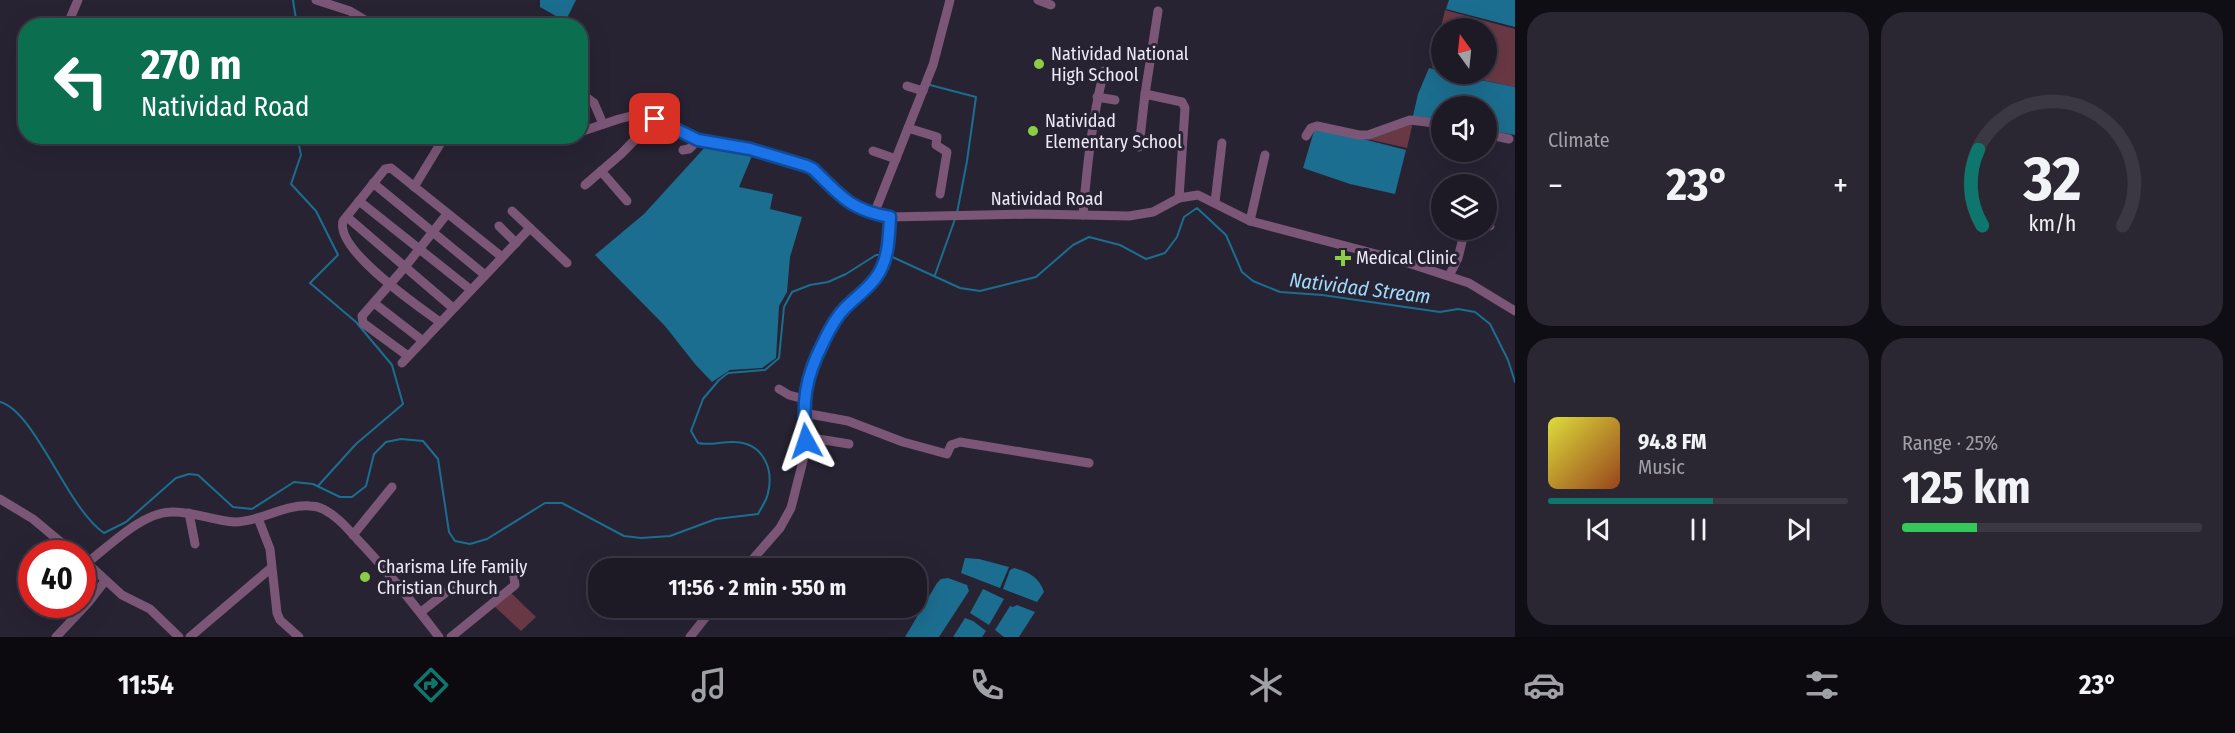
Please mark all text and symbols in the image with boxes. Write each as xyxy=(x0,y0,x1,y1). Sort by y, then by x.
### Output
north arrow xyxy=(1431,18,1497,84)
map controls xyxy=(1431,18,1497,240)
text: 270 m xyxy=(141,40,241,90)
icon: left xyxy=(42,42,120,120)
place label: Natividad National High School xyxy=(1051,43,1189,86)
marker: Natividad National High School xyxy=(1032,57,1046,71)
text: Natividad Road xyxy=(141,91,310,123)
pin xyxy=(629,93,680,144)
button: sound xyxy=(1431,96,1497,162)
icon: arrive xyxy=(638,102,671,135)
place label: Natividad Elementary School xyxy=(1045,110,1182,153)
marker: Natividad Elementary School xyxy=(1026,124,1040,138)
text: Climate xyxy=(1548,128,1610,152)
text: 32 xyxy=(2022,142,2081,217)
text: 23° xyxy=(1666,158,1730,212)
text: − xyxy=(1548,166,1563,206)
text: + xyxy=(1833,166,1848,206)
button: layers xyxy=(1431,174,1497,240)
street label: Natividad Road xyxy=(991,188,1103,210)
text: km/h xyxy=(2028,211,2076,237)
place label: Medical Clinic xyxy=(1356,247,1457,269)
marker: Medical Clinic xyxy=(1334,249,1352,267)
water label: Natividad Stream xyxy=(1288,267,1432,309)
position arrow xyxy=(774,409,838,473)
text: 94.8 FM xyxy=(1638,428,1707,455)
text: Range · 25% xyxy=(1902,431,1998,455)
text: Music xyxy=(1638,455,1685,479)
text: 125 km xyxy=(1902,461,2031,515)
icon: previous xyxy=(1582,513,1615,546)
icon: pause xyxy=(1682,513,1715,546)
icon: next xyxy=(1782,513,1815,546)
speed limit sign: 40 xyxy=(18,540,96,618)
place label: Charisma Life Family Christian Church xyxy=(377,556,527,599)
marker: Charisma Life Family Christian Church xyxy=(358,570,372,584)
text: 11:56 · 2 min · 550 m xyxy=(669,574,846,601)
icon: directions xyxy=(410,664,452,706)
icon: music xyxy=(688,664,730,706)
icon: phone xyxy=(966,664,1008,706)
icon: climate xyxy=(1245,664,1287,706)
icon: car xyxy=(1523,664,1565,706)
icon: filters xyxy=(1801,664,1843,706)
text: 11:54 xyxy=(118,669,174,701)
text: 23° xyxy=(2079,669,2117,701)

